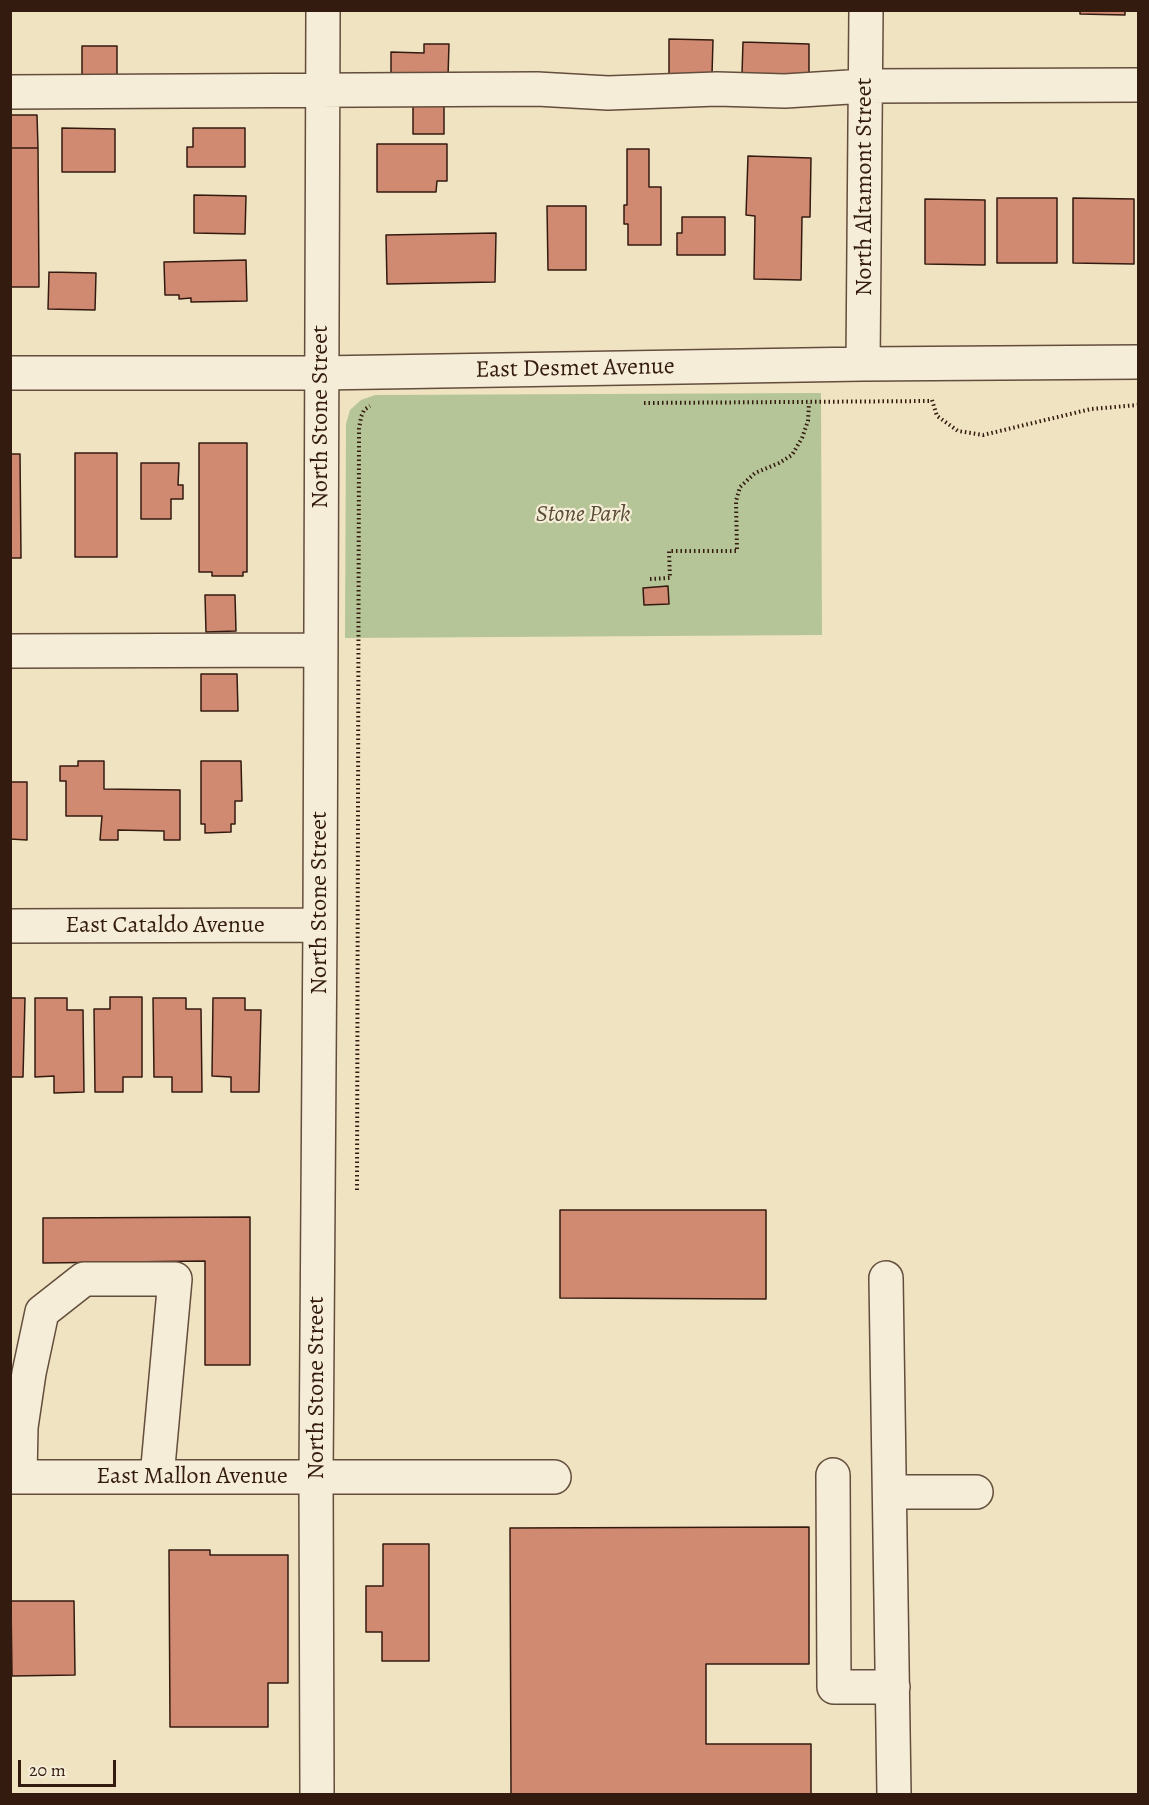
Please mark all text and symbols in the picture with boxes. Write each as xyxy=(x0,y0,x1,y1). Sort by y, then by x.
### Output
street label: North Altamont Street xyxy=(851,78,879,296)
street label: North Stone Street xyxy=(307,325,335,509)
street label: East Desmet Avenue xyxy=(475,353,675,385)
park label: Stone Park xyxy=(536,501,630,529)
street label: North Stone Street xyxy=(306,811,334,995)
street label: East Cataldo Avenue xyxy=(65,912,265,940)
street label: North Stone Street xyxy=(303,1296,331,1480)
street label: East Mallon Avenue xyxy=(96,1463,288,1491)
scale bar xyxy=(21,1748,118,1786)
text: 20 m xyxy=(29,1758,66,1782)

